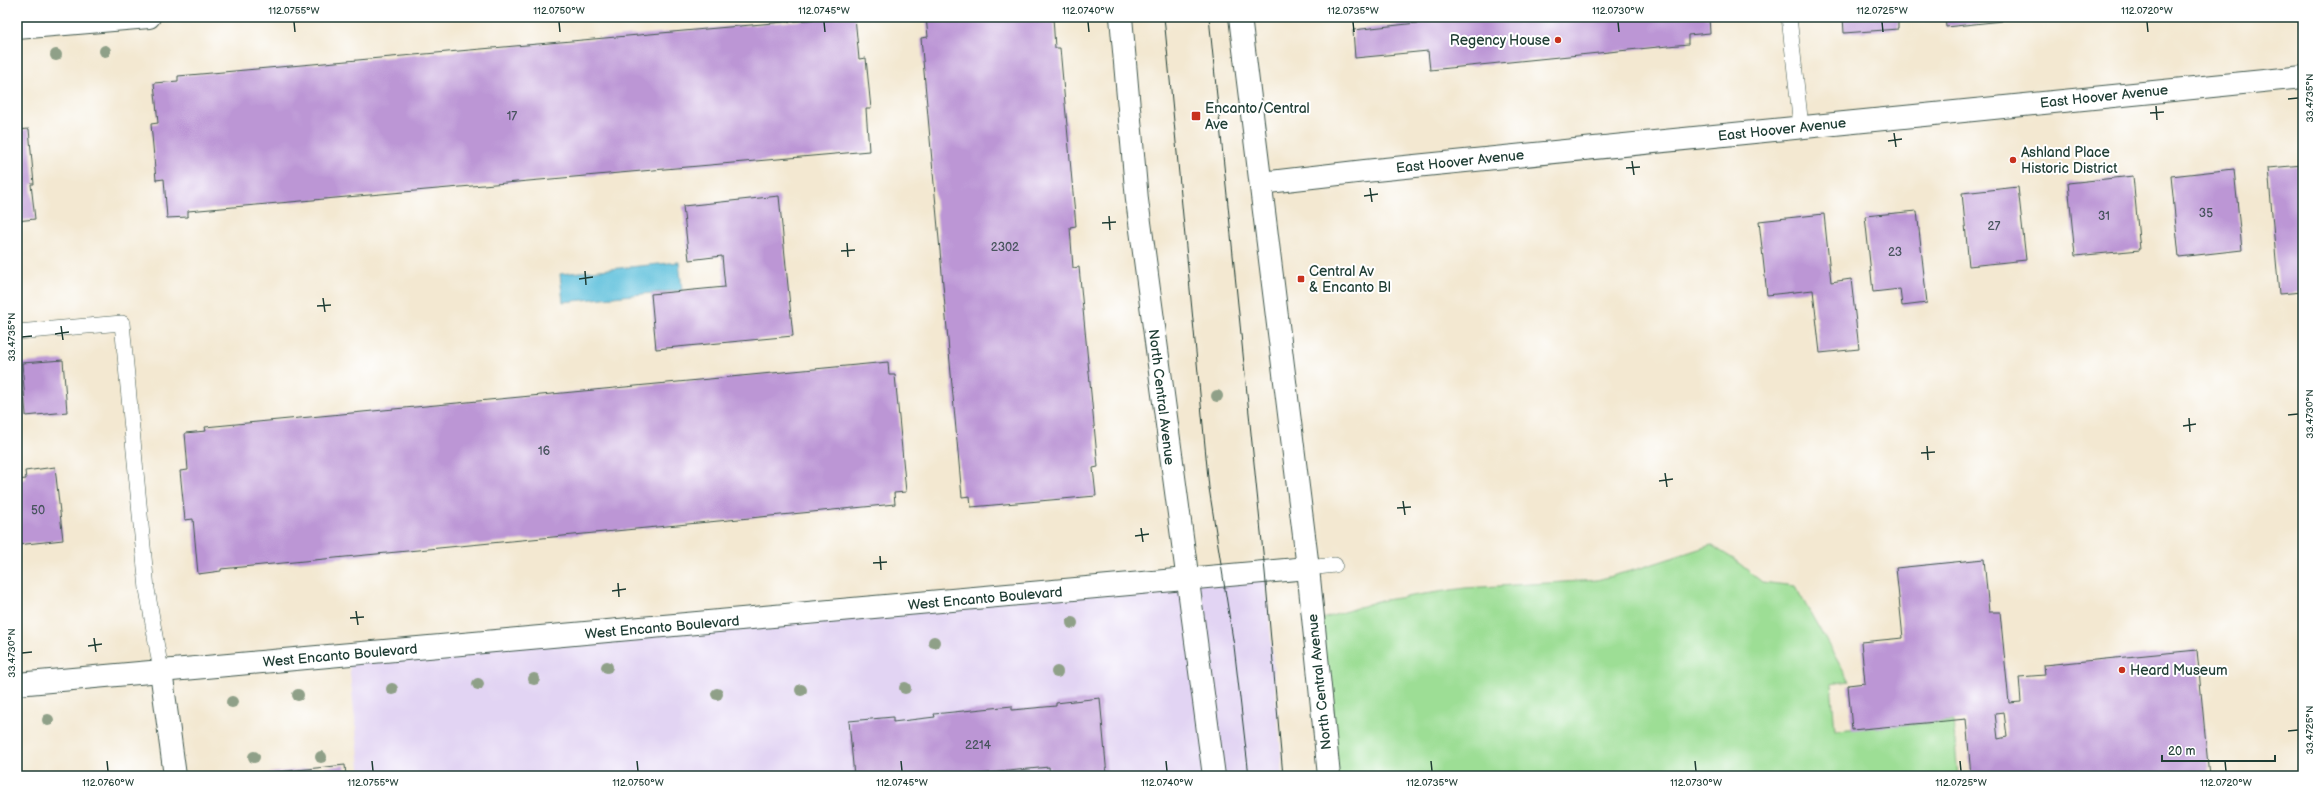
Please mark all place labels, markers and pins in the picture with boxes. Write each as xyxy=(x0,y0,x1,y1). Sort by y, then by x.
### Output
place label: Regency House xyxy=(1450,32,1550,49)
marker: Regency House xyxy=(1553,35,1563,45)
place label: Encanto/Central Ave xyxy=(1205,100,1310,133)
marker: Encanto/Central Ave xyxy=(1190,110,1202,122)
place label: Ashland Place Historic District xyxy=(2021,144,2118,177)
marker: Ashland Place Historic District xyxy=(2008,155,2018,165)
place label: Central Av & Encanto Bl xyxy=(1309,263,1391,296)
marker: Central Av & Encanto Bl xyxy=(1296,274,1306,284)
place label: Heard Museum xyxy=(2130,662,2228,679)
marker: Heard Museum xyxy=(2117,665,2127,675)

